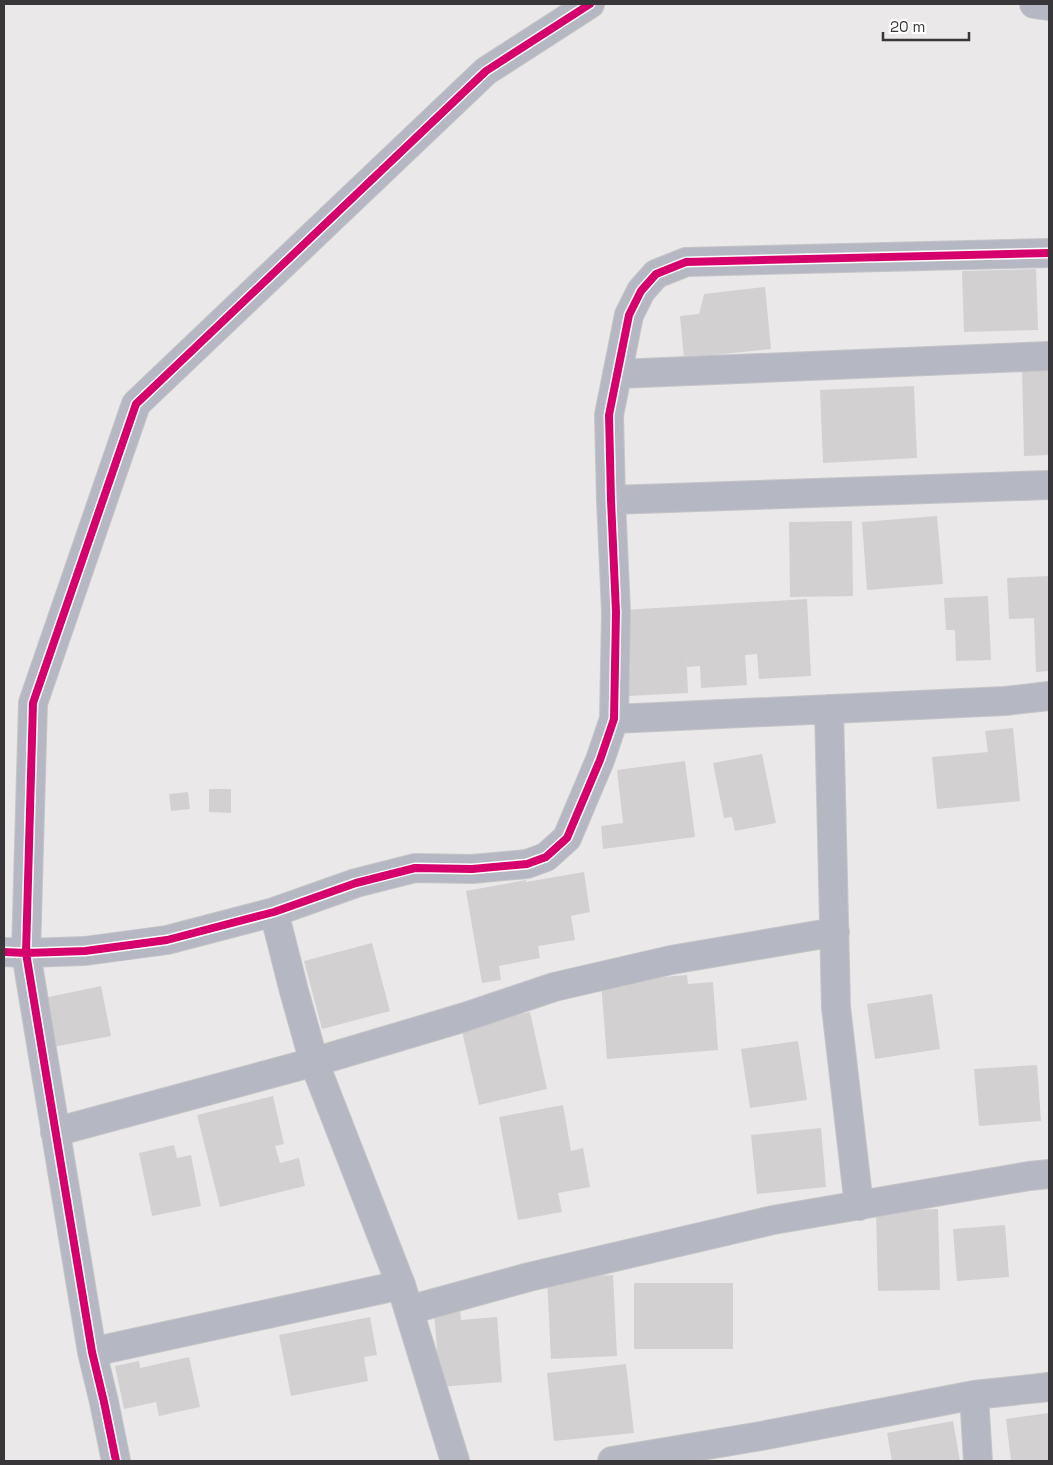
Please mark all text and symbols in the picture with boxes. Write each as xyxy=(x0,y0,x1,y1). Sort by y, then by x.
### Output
scale bar xyxy=(883,10,969,42)
text: 20 m xyxy=(890,17,925,36)

